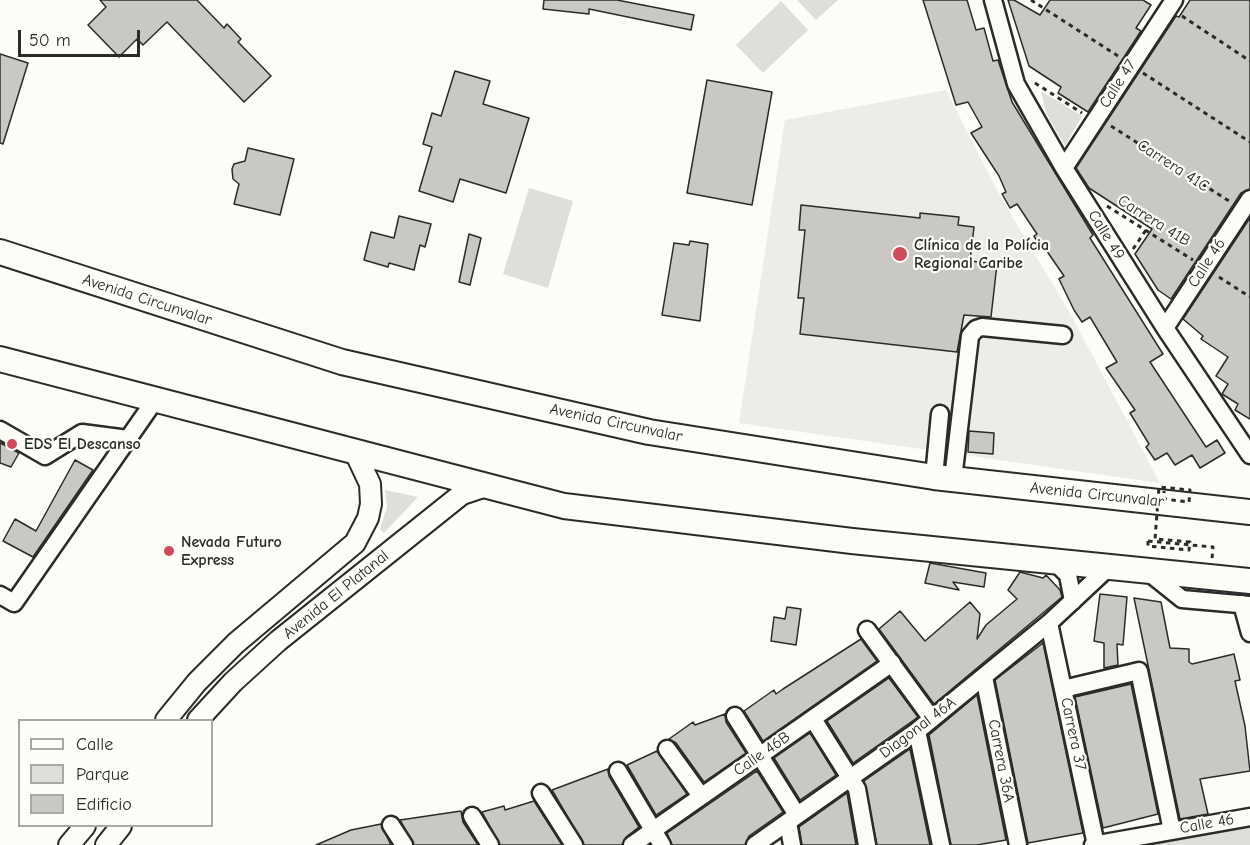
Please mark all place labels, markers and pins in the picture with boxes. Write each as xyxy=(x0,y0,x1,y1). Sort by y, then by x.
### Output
place label: Clínica de la Polícia Regional Caribe xyxy=(914,235,1049,273)
marker: Clínica de la Polícia Regional Caribe xyxy=(891,245,909,263)
place label: EDS El Descanso xyxy=(24,434,141,454)
marker: EDS El Descanso xyxy=(5,437,19,451)
place label: Nevada Futuro Express xyxy=(181,532,282,570)
marker: Nevada Futuro Express xyxy=(162,544,176,558)

